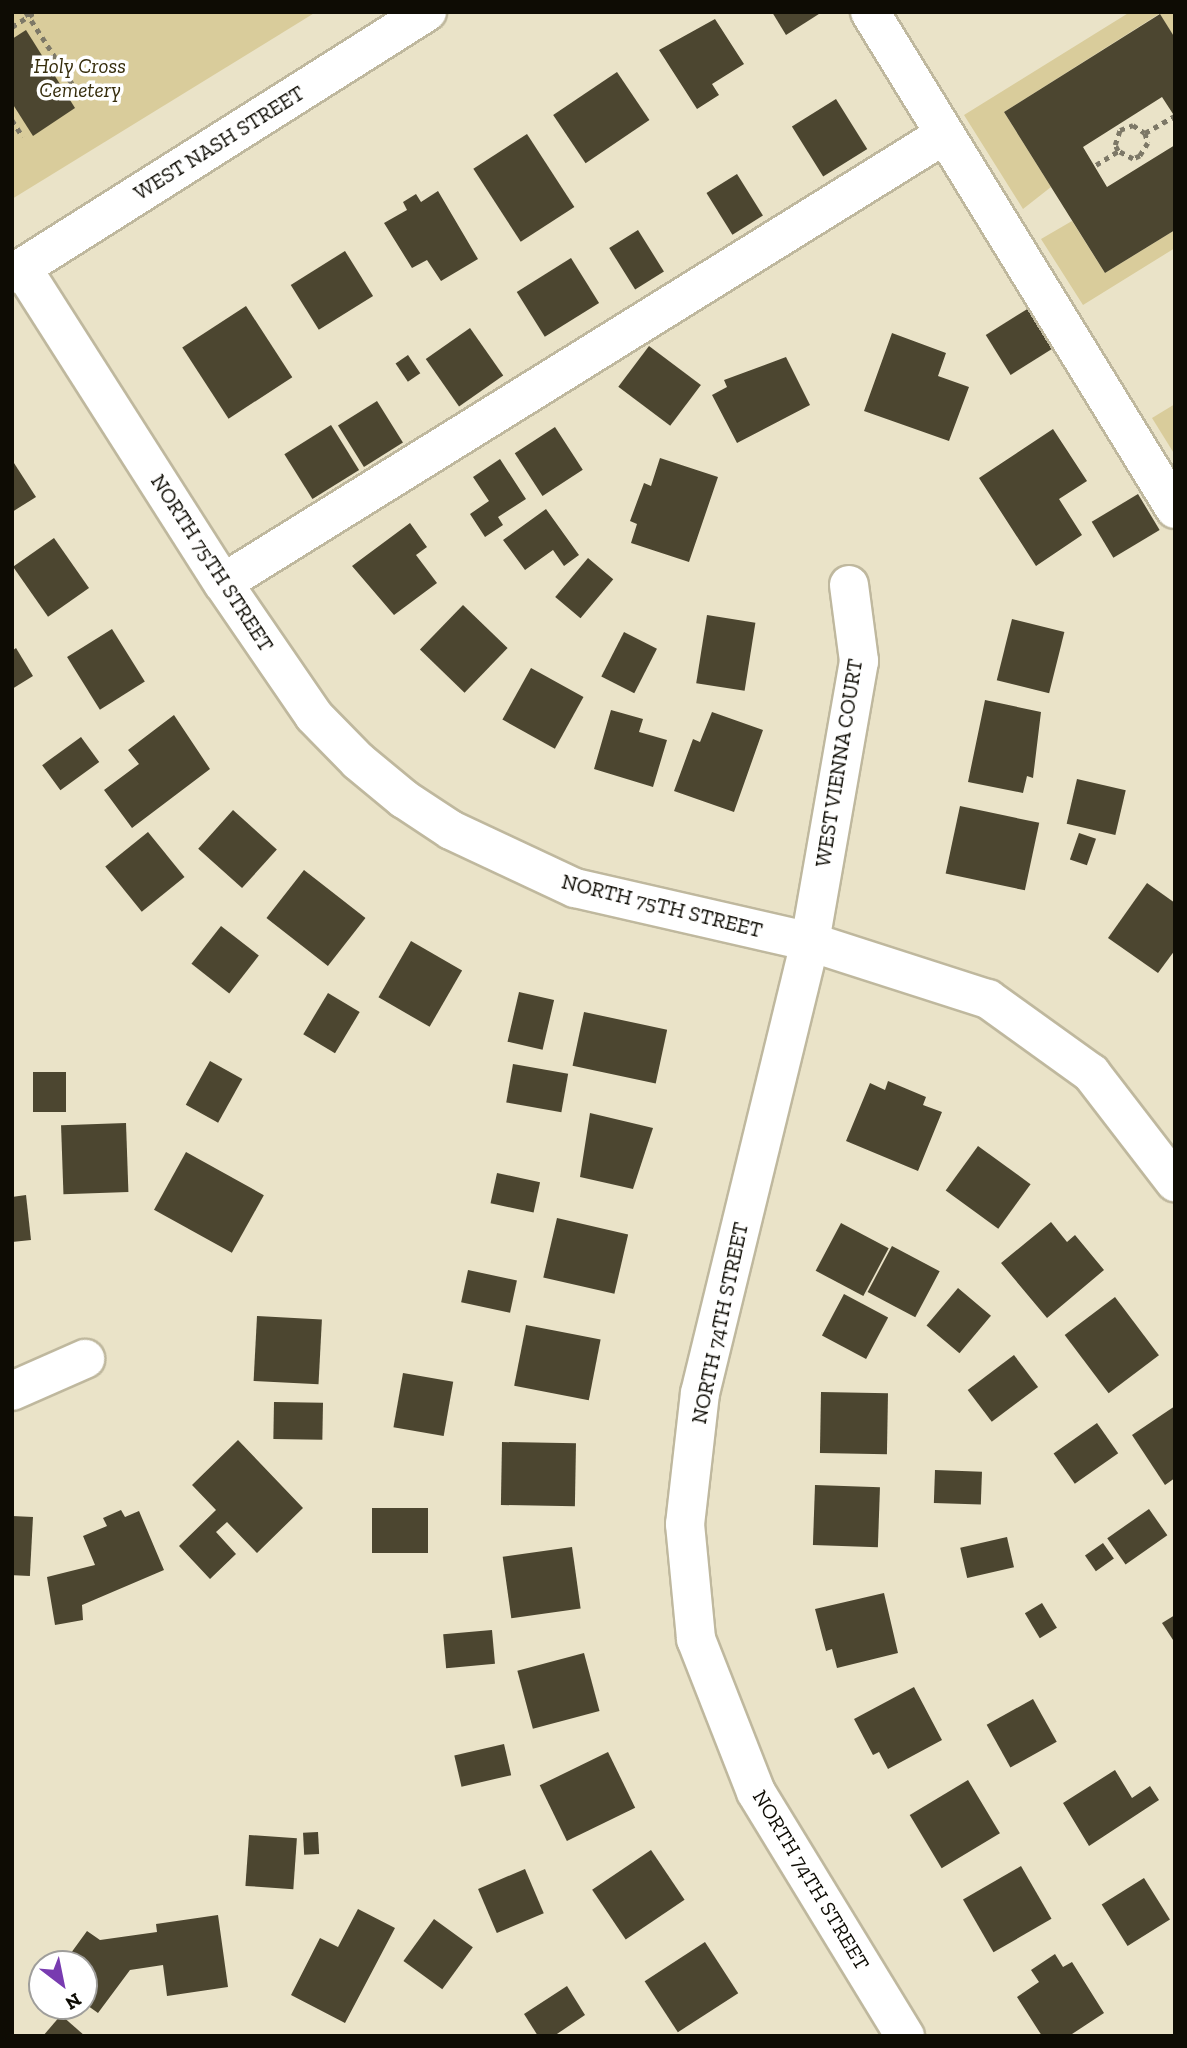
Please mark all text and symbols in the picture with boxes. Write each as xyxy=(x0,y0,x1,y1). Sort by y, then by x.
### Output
park label: Holy Cross Cemetery xyxy=(34,53,126,103)
street label: WEST NASH STREET xyxy=(129,80,309,206)
street label: NORTH 75TH STREET xyxy=(145,470,279,656)
street label: WEST VIENNA COURT xyxy=(810,656,868,870)
street label: NORTH 75TH STREET xyxy=(559,869,765,943)
street label: NORTH 74TH STREET xyxy=(686,1220,754,1426)
street label: NORTH 74TH STREET xyxy=(747,1785,875,1975)
north arrow xyxy=(28,1950,98,2020)
text: N xyxy=(61,1988,86,2015)

